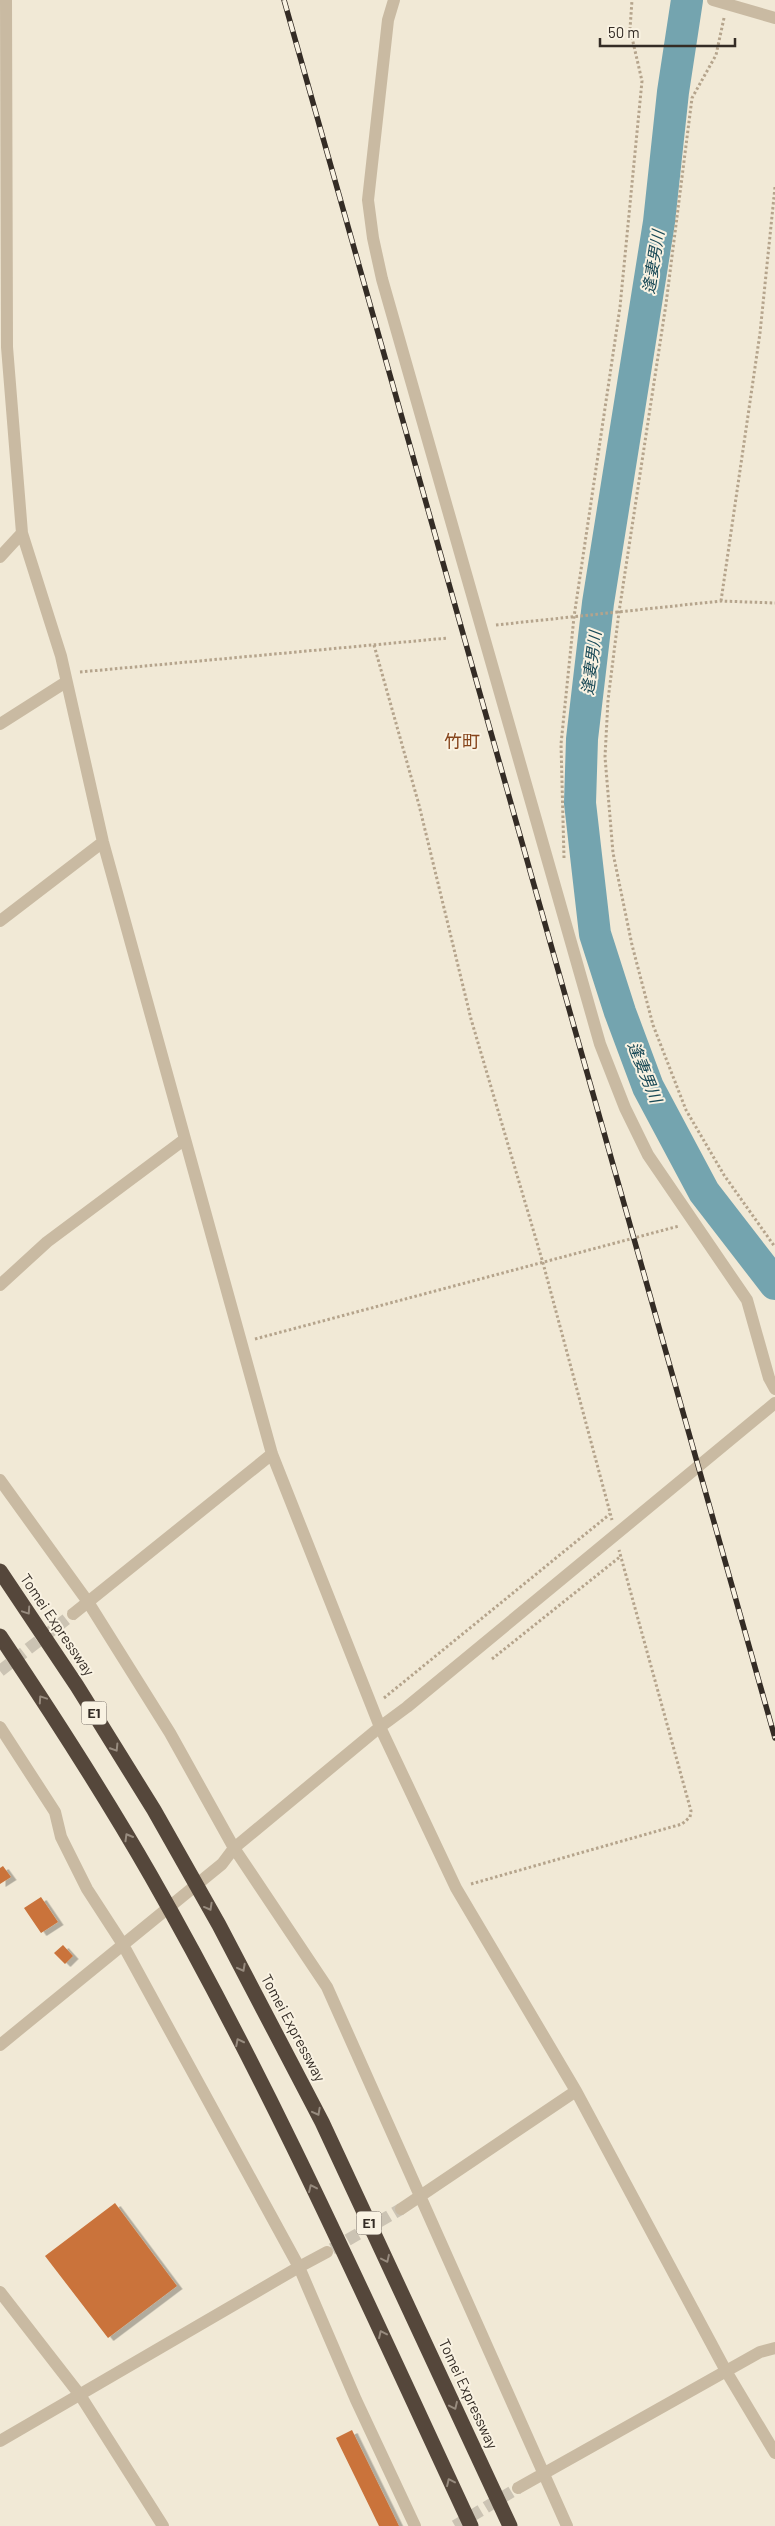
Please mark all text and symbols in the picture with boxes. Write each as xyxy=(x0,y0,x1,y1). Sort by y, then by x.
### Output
scale bar xyxy=(600,15,735,47)
text: 50 m xyxy=(608,23,640,41)
water label: 逢妻男川 xyxy=(638,227,667,295)
water label: 逢妻男川 xyxy=(577,628,604,696)
district label: 竹町 xyxy=(444,730,480,752)
water label: 逢妻男川 xyxy=(625,1039,667,1107)
street label: Tomei Expressway xyxy=(17,1570,99,1679)
one-way arrow xyxy=(21,1606,30,1615)
one-way arrow xyxy=(39,1695,48,1705)
road number: E1 xyxy=(82,1702,106,1725)
one-way arrow xyxy=(109,1742,119,1751)
one-way arrow xyxy=(125,1833,135,1842)
one-way arrow xyxy=(203,1902,213,1911)
one-way arrow xyxy=(236,1963,246,1972)
street label: Tomei Expressway xyxy=(258,1971,330,2085)
one-way arrow xyxy=(235,2039,245,2048)
one-way arrow xyxy=(311,2107,321,2116)
one-way arrow xyxy=(308,2184,318,2193)
road number: E1 xyxy=(356,2212,382,2234)
one-way arrow xyxy=(380,2254,390,2263)
one-way arrow xyxy=(378,2331,388,2340)
street label: Tomei Expressway xyxy=(436,2336,502,2452)
one-way arrow xyxy=(448,2401,459,2410)
one-way arrow xyxy=(446,2478,457,2487)

